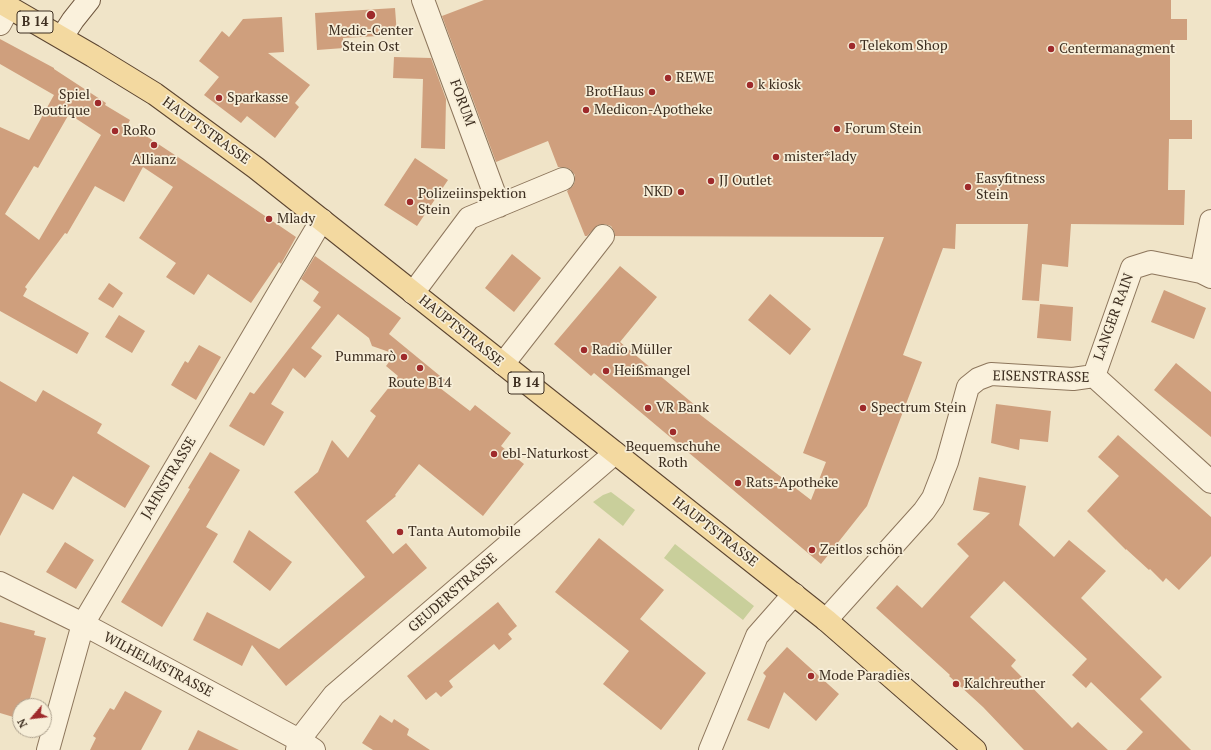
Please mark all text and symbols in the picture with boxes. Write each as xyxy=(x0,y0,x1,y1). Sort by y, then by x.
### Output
marker: Medic-Center Stein Ost xyxy=(365,9,377,21)
road number: B 14 xyxy=(17,11,53,33)
place label: Medic-Center Stein Ost xyxy=(329,23,413,56)
place label: Telekom Shop xyxy=(860,38,948,54)
marker: Telekom Shop xyxy=(847,41,857,51)
place label: Centermanagment xyxy=(1059,41,1175,57)
marker: Centermanagment xyxy=(1046,44,1056,54)
place label: REWE xyxy=(676,70,714,86)
marker: REWE xyxy=(663,73,673,83)
street label: FORUM xyxy=(446,77,478,129)
place label: k kiosk xyxy=(758,77,801,93)
marker: k kiosk xyxy=(745,80,755,90)
place label: BrotHaus xyxy=(586,84,644,100)
place label: Spiel Boutique xyxy=(33,87,90,120)
marker: BrotHaus xyxy=(647,87,657,97)
place label: Sparkasse xyxy=(227,90,288,106)
marker: Sparkasse xyxy=(214,93,224,103)
street label: HAUPTSTRASSE xyxy=(159,94,253,168)
marker: Spiel Boutique xyxy=(93,98,103,108)
place label: Medicon-Apotheke xyxy=(594,102,713,118)
marker: Medicon-Apotheke xyxy=(581,105,591,115)
place label: Forum Stein xyxy=(845,121,922,137)
place label: RoRo xyxy=(123,123,156,139)
marker: Forum Stein xyxy=(832,124,842,134)
marker: RoRo xyxy=(110,126,120,136)
marker: Allianz xyxy=(149,140,159,150)
place label: mister*lady xyxy=(784,149,857,165)
place label: Allianz xyxy=(132,152,176,168)
marker: mister*lady xyxy=(771,152,781,162)
place label: Easyfitness Stein xyxy=(976,171,1045,204)
place label: JJ Outlet xyxy=(719,173,772,189)
marker: JJ Outlet xyxy=(706,176,716,186)
marker: Easyfitness Stein xyxy=(963,182,973,192)
place label: NKD xyxy=(644,184,673,200)
place label: Polizeiinspektion Stein xyxy=(418,186,526,218)
marker: NKD xyxy=(676,187,686,197)
marker: Polizeiinspektion Stein xyxy=(405,197,415,207)
place label: Mlady xyxy=(277,211,315,227)
marker: Mlady xyxy=(264,214,274,224)
street label: LANGER RAIN xyxy=(1091,271,1137,363)
street label: HAUPTSTRASSE xyxy=(415,292,507,370)
place label: Radio Müller xyxy=(592,342,672,358)
marker: Radio Müller xyxy=(579,345,589,355)
place label: Pummarò xyxy=(335,349,396,365)
marker: Pummarò xyxy=(399,352,409,362)
marker: Route B14 xyxy=(415,363,425,373)
place label: Heißmangel xyxy=(614,363,690,379)
marker: Heißmangel xyxy=(601,366,611,376)
street label: EISENSTRASSE xyxy=(992,368,1090,386)
road number: B 14 xyxy=(508,372,544,394)
place label: Route B14 xyxy=(388,375,452,391)
place label: VR Bank xyxy=(656,400,709,416)
place label: Spectrum Stein xyxy=(871,400,966,416)
marker: VR Bank xyxy=(643,403,653,413)
marker: Spectrum Stein xyxy=(858,403,868,413)
marker: Bequemschuhe Roth xyxy=(668,427,678,437)
street label: JAHNSTRASSE xyxy=(138,434,200,522)
place label: Bequemschuhe Roth xyxy=(626,439,720,472)
place label: ebl-Naturkost xyxy=(502,446,589,462)
marker: ebl-Naturkost xyxy=(489,449,499,459)
place label: Rats-Apotheke xyxy=(746,475,838,491)
marker: Rats-Apotheke xyxy=(733,478,743,488)
street label: HAUPTSTRASSE xyxy=(669,493,761,571)
place label: Tanta Automobile xyxy=(408,524,521,540)
marker: Tanta Automobile xyxy=(395,527,405,537)
place label: Zeitlos schön xyxy=(820,542,903,558)
marker: Zeitlos schön xyxy=(807,545,817,555)
street label: GEUDERSTRASSE xyxy=(405,550,501,636)
street label: WILHELMSTRASSE xyxy=(100,629,216,701)
place label: Mode Paradies xyxy=(819,668,910,684)
marker: Mode Paradies xyxy=(806,671,816,681)
place label: Kalchreuther xyxy=(964,676,1045,692)
marker: Kalchreuther xyxy=(951,679,961,689)
north arrow xyxy=(12,698,52,738)
text: N xyxy=(14,716,30,730)

